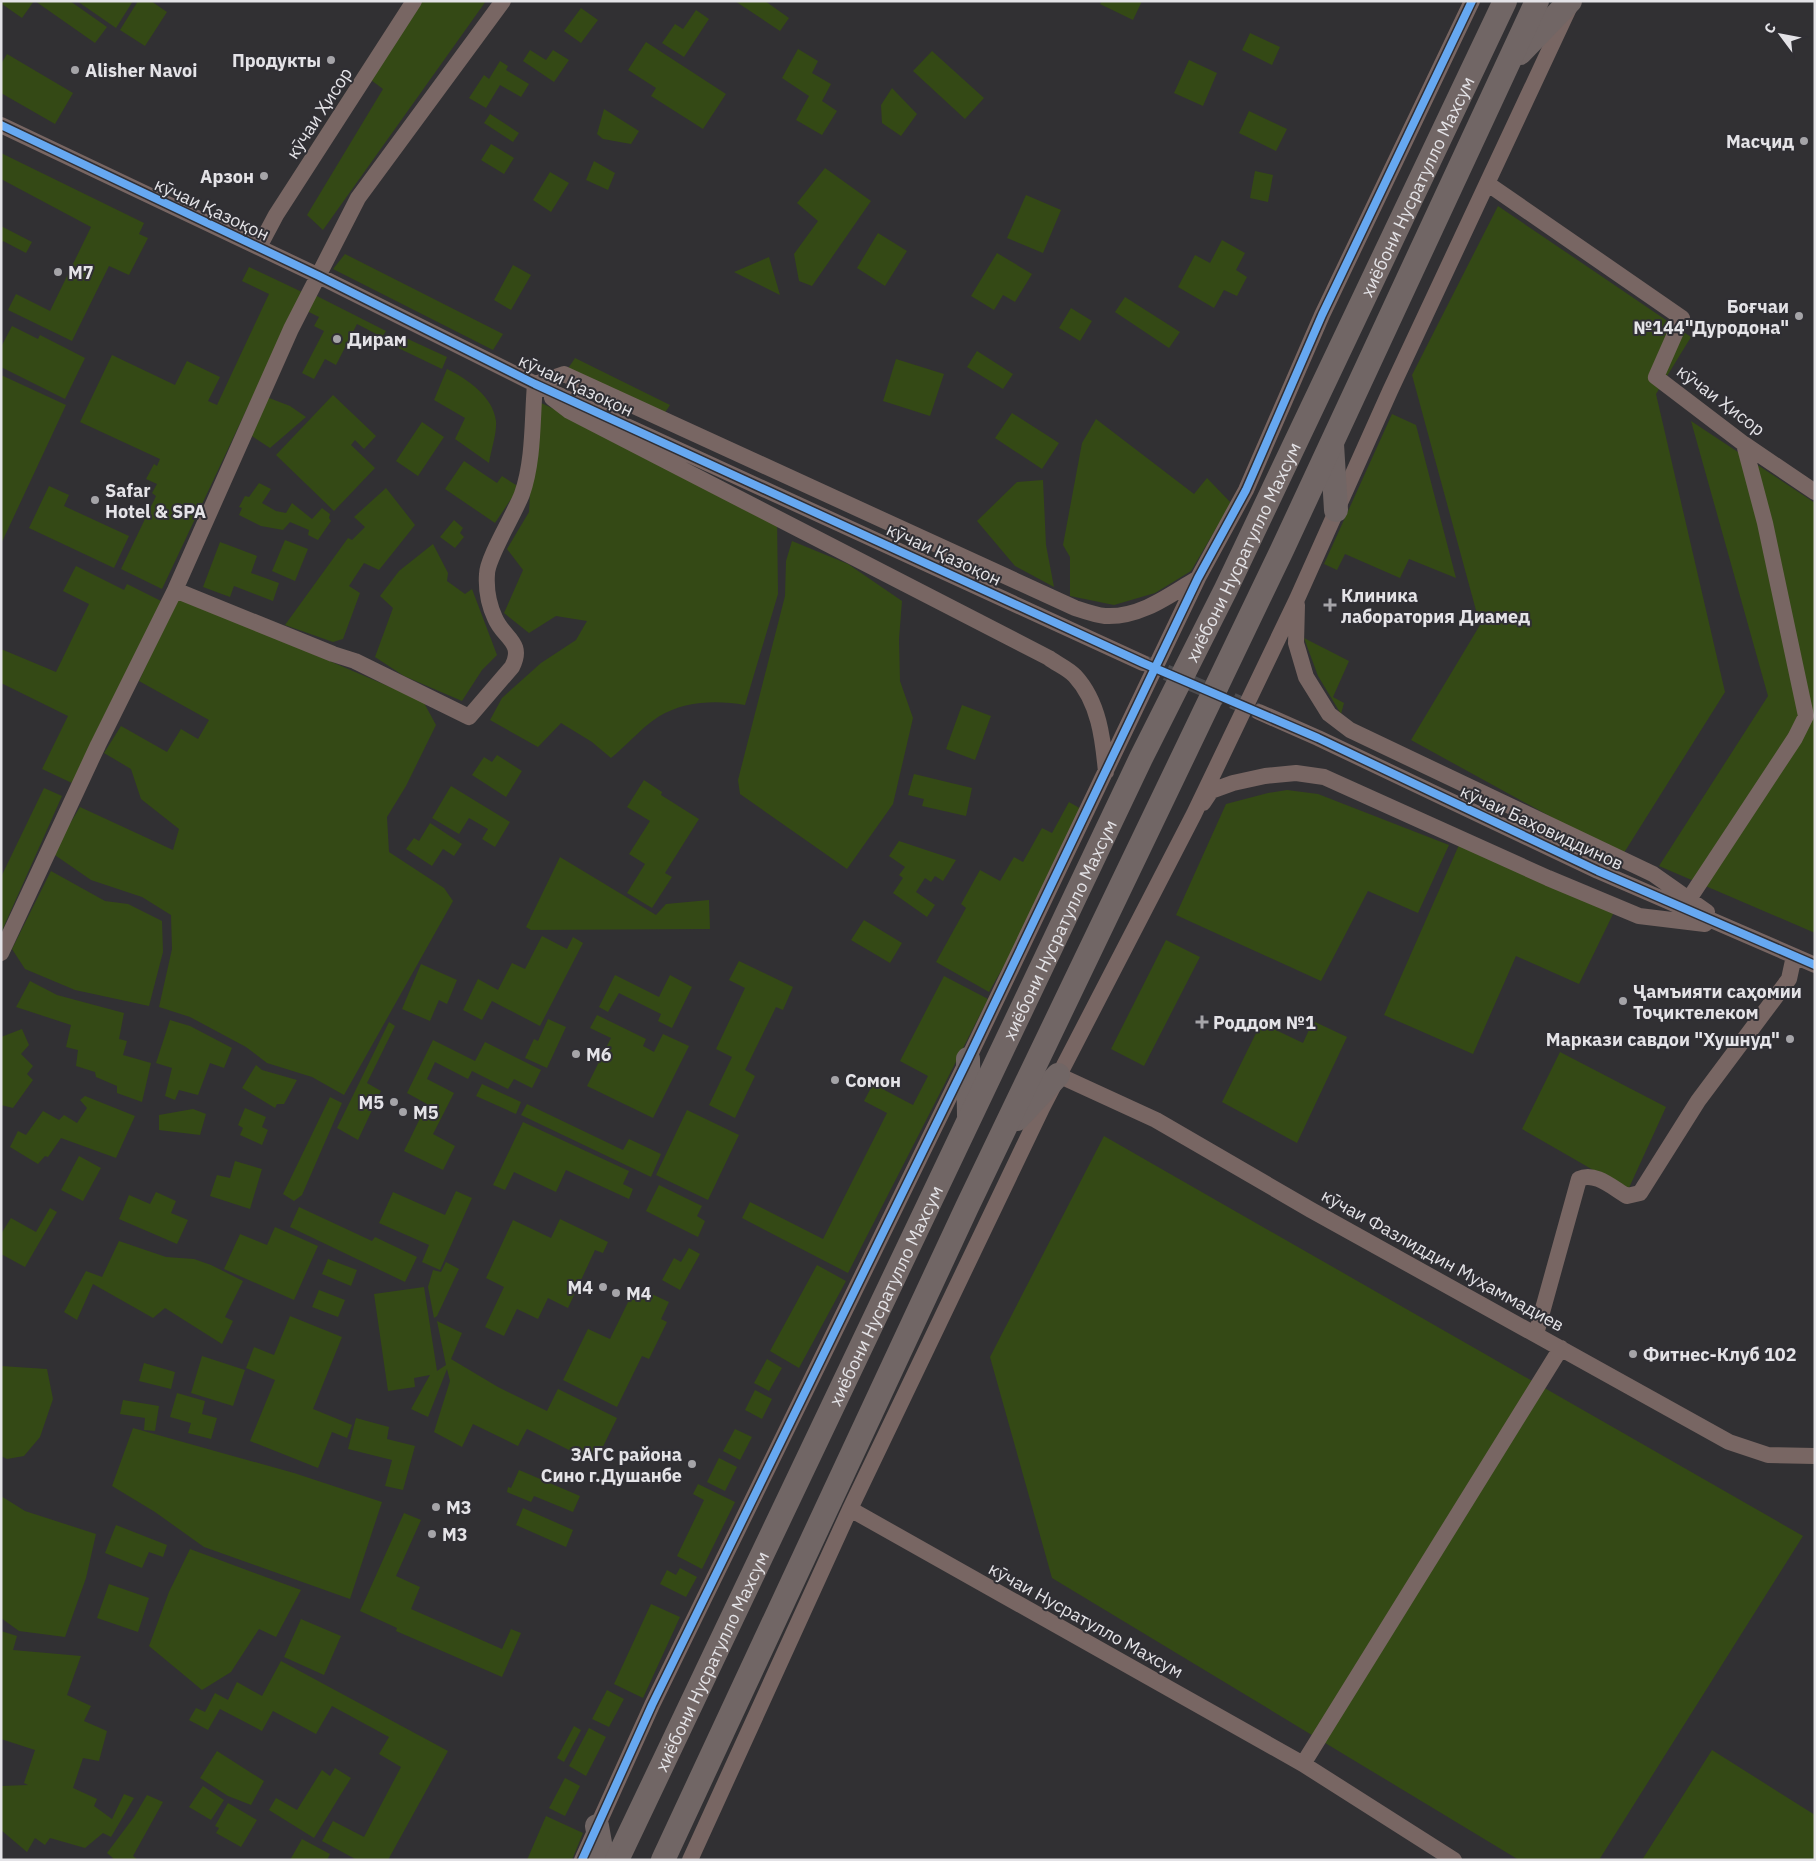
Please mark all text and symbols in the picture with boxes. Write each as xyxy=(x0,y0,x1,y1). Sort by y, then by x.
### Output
north arrow xyxy=(1756,10,1806,60)
text: С xyxy=(1760,19,1780,37)
place label: Продукты xyxy=(232,49,321,72)
marker: Продукты xyxy=(325,54,337,66)
place label: Alisher Navoi xyxy=(85,59,197,82)
street label: кӯчаи Ҳисор xyxy=(281,63,357,163)
marker: Alisher Navoi xyxy=(69,64,81,76)
street label: хиёбони Нусратулло Махсум xyxy=(1355,72,1479,300)
place label: Масҷид xyxy=(1726,130,1794,153)
marker: Масҷид xyxy=(1798,135,1810,147)
place label: Арзон xyxy=(200,165,254,188)
marker: Арзон xyxy=(258,170,270,182)
street label: кӯчаи Қазоқон xyxy=(151,172,273,246)
place label: М7 xyxy=(68,261,94,284)
marker: М7 xyxy=(52,266,64,278)
place label: Боғчаи №144"Дуродона" xyxy=(1633,295,1789,339)
marker: Боғчаи №144"Дуродона" xyxy=(1793,310,1805,322)
place label: Дирам xyxy=(347,328,407,351)
marker: Дирам xyxy=(331,333,343,345)
street label: кӯчаи Қазоқон xyxy=(515,348,637,422)
street label: кӯчаи Ҳисор xyxy=(1672,359,1770,441)
street label: хиёбони Нусратулло Махсум xyxy=(1180,438,1306,666)
place label: Safar Hotel & SPA xyxy=(105,479,206,523)
marker: Safar Hotel & SPA xyxy=(89,494,101,506)
street label: кӯчаи Қазоқон xyxy=(883,517,1005,591)
place label: Клиника лаборатория Диамед xyxy=(1341,584,1530,628)
marker: Клиника лаборатория Диамед xyxy=(1323,598,1337,612)
street label: кӯчаи Баҳовиддинов xyxy=(1457,779,1627,875)
street label: хиёбони Нусратулло Махсум xyxy=(997,816,1122,1044)
place label: Ҷамъияти саҳомии Тоҷиктелеком xyxy=(1633,980,1802,1024)
marker: Ҷамъияти саҳомии Тоҷиктелеком xyxy=(1617,995,1629,1007)
place label: Роддом №1 xyxy=(1213,1011,1316,1034)
marker: Роддом №1 xyxy=(1195,1015,1209,1029)
place label: Маркази савдои "Хушнуд" xyxy=(1546,1028,1780,1051)
marker: Маркази савдои "Хушнуд" xyxy=(1784,1033,1796,1045)
place label: М6 xyxy=(586,1043,612,1066)
marker: М6 xyxy=(570,1048,582,1060)
place label: Сомон xyxy=(845,1069,901,1092)
marker: Сомон xyxy=(829,1074,841,1086)
place label: M5 xyxy=(358,1091,384,1114)
marker: M5 xyxy=(388,1096,400,1108)
place label: М5 xyxy=(413,1101,439,1124)
marker: М5 xyxy=(397,1106,409,1118)
street label: хиёбони Нусратулло Махсум xyxy=(823,1182,948,1410)
street label: кӯчаи Фазлиддин Муҳаммадиев xyxy=(1318,1184,1568,1336)
place label: M4 xyxy=(567,1276,593,1299)
marker: M4 xyxy=(597,1281,609,1293)
place label: М4 xyxy=(626,1282,652,1305)
marker: М4 xyxy=(610,1287,622,1299)
place label: Фитнес-Клуб 102 xyxy=(1643,1343,1796,1366)
marker: Фитнес-Клуб 102 xyxy=(1627,1348,1639,1360)
place label: ЗАГС района Сино г.Душанбе xyxy=(541,1443,682,1487)
marker: ЗАГС района Сино г.Душанбе xyxy=(686,1458,698,1470)
place label: М3 xyxy=(446,1496,472,1519)
marker: М3 xyxy=(430,1501,442,1513)
place label: M3 xyxy=(442,1523,468,1546)
marker: M3 xyxy=(426,1528,438,1540)
street label: хиёбони Нусратулло Махсум xyxy=(649,1547,774,1775)
street label: кӯчаи Нусратулло Махсум xyxy=(985,1557,1187,1683)

